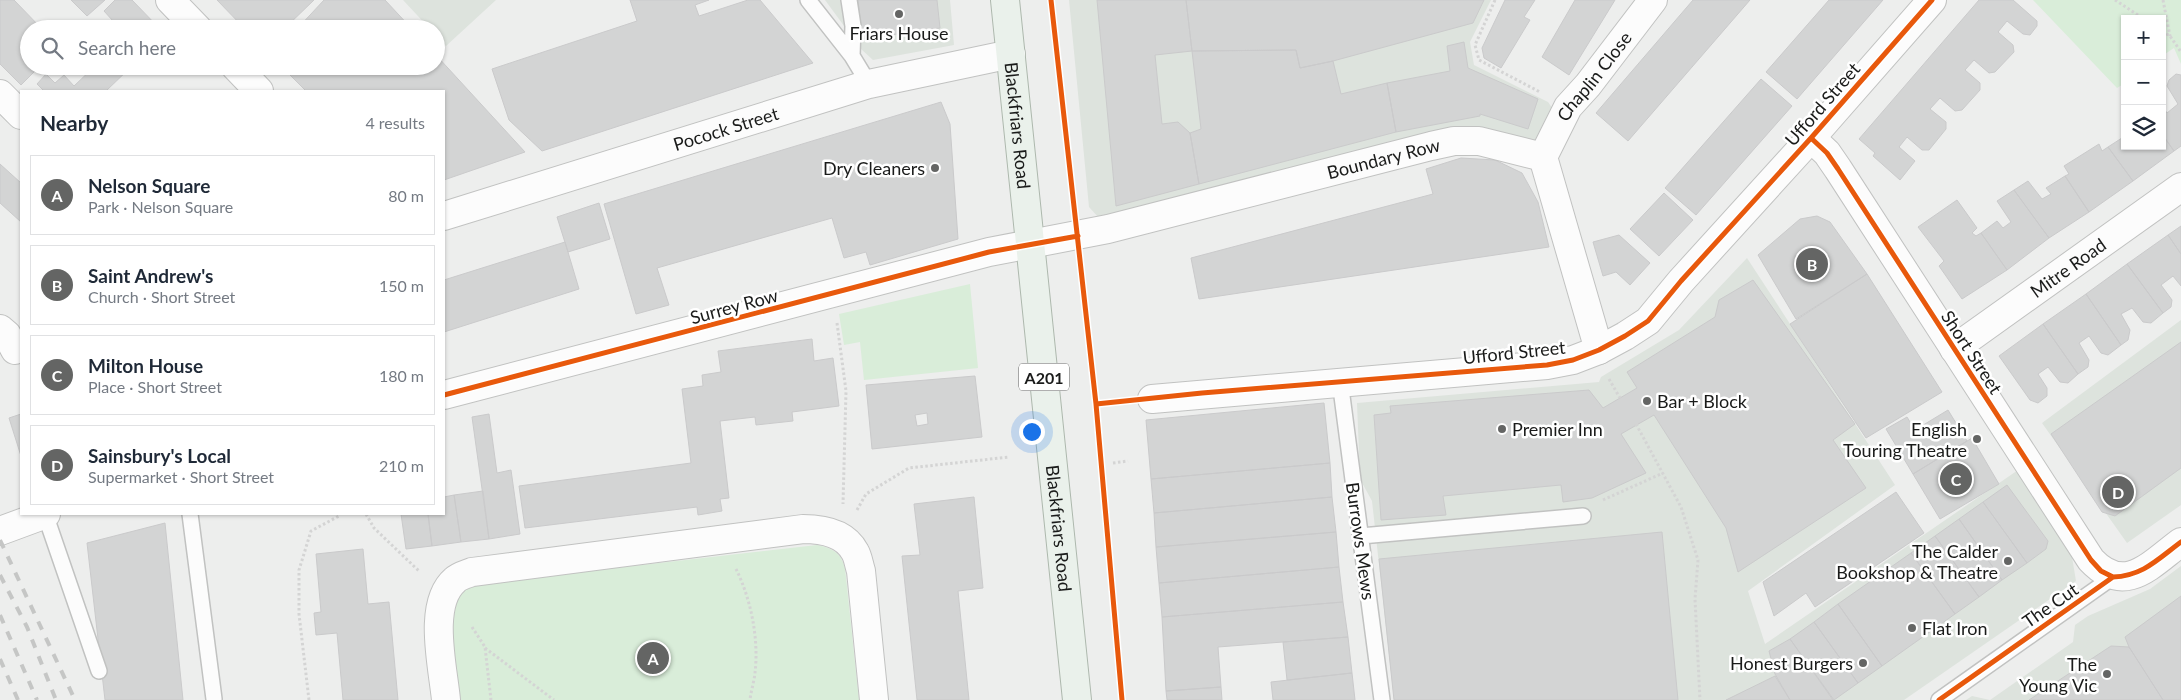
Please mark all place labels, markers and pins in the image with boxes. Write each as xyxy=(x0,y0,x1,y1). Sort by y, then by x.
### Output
marker: Friars House xyxy=(893,8,905,20)
place label: Friars House xyxy=(849,22,949,44)
place label: Dry Cleaners xyxy=(823,157,925,179)
marker: Dry Cleaners xyxy=(929,162,941,174)
pin: B xyxy=(1796,245,1828,283)
place label: Bar + Block xyxy=(1657,390,1748,412)
marker: Bar + Block xyxy=(1641,395,1653,407)
place label: Premier Inn xyxy=(1512,418,1603,440)
place label: English Touring Theatre xyxy=(1843,418,1967,461)
marker: Premier Inn xyxy=(1496,423,1508,435)
marker: English Touring Theatre xyxy=(1971,433,1983,445)
pin: C xyxy=(1940,460,1972,498)
pin: D xyxy=(2102,473,2134,511)
place label: The Calder Bookshop & Theatre xyxy=(1836,540,1998,583)
marker: The Calder Bookshop & Theatre xyxy=(2002,555,2014,567)
place label: Flat Iron xyxy=(1922,617,1988,639)
marker: Flat Iron xyxy=(1906,622,1918,634)
pin: A xyxy=(637,639,669,677)
place label: Honest Burgers xyxy=(1730,652,1853,674)
place label: The Young Vic xyxy=(2019,653,2097,696)
marker: Honest Burgers xyxy=(1857,657,1869,669)
marker: The Young Vic xyxy=(2101,668,2113,680)

